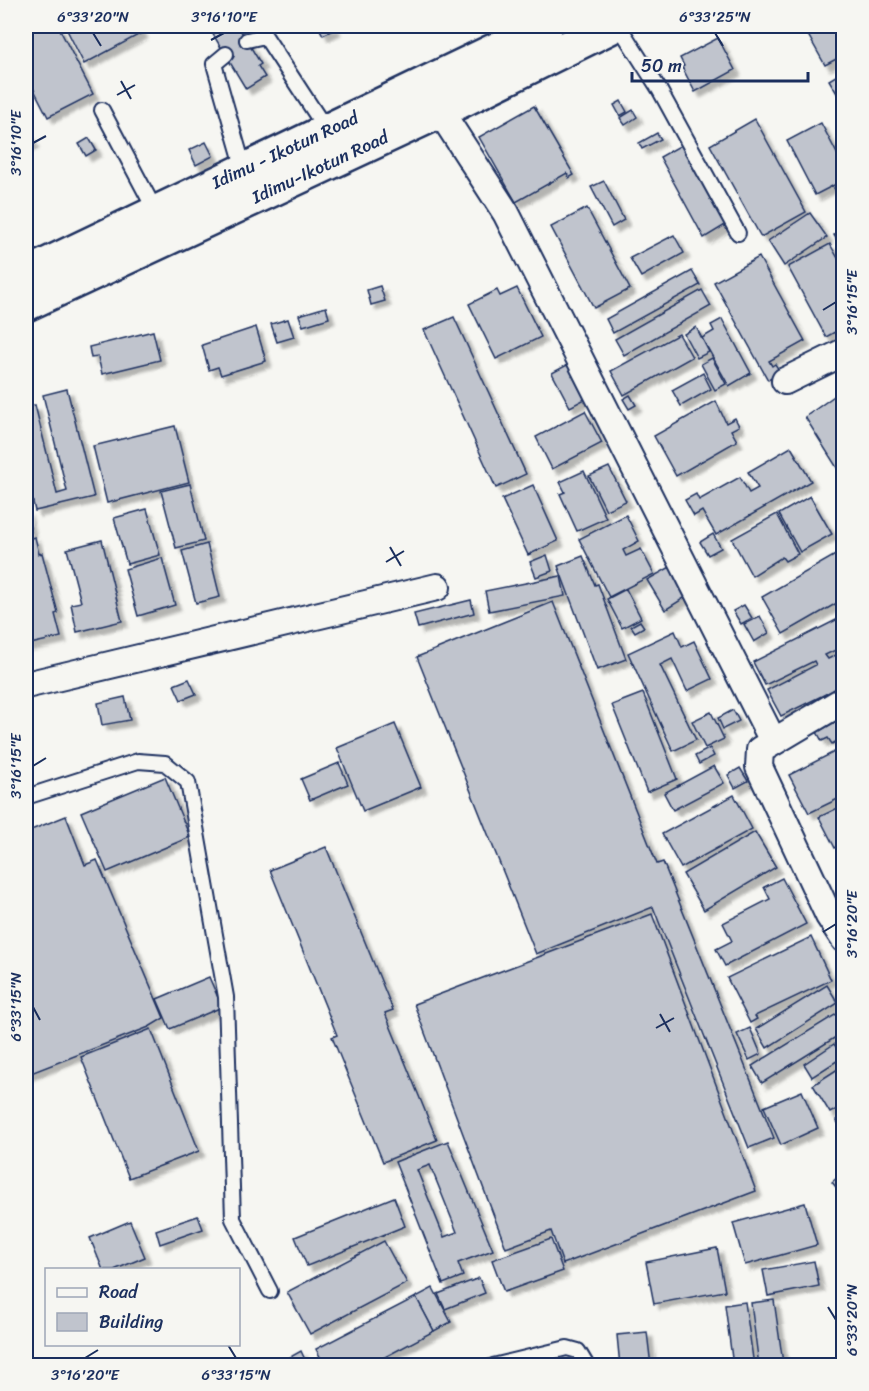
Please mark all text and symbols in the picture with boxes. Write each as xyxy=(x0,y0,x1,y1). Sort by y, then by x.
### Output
text: 6°33'20"N xyxy=(57,4,129,30)
text: 3°16'10"E xyxy=(191,4,259,30)
text: 6°33'25"N xyxy=(679,4,751,30)
scale bar xyxy=(632,45,808,83)
text: 50 m xyxy=(641,50,682,82)
street label: Idimu - Ikotun Road xyxy=(205,101,365,198)
text: 3°16'10"E xyxy=(3,108,29,176)
street label: Idimu-Ikotun Road xyxy=(245,121,395,213)
text: 3°16'15"E xyxy=(839,268,865,335)
text: 3°16'15"E xyxy=(3,732,29,799)
text: 3°16'20"E xyxy=(839,888,865,958)
text: 6°33'15"N xyxy=(3,972,29,1042)
legend xyxy=(45,1268,240,1346)
text: Road xyxy=(99,1276,139,1308)
text: 6°33'20"N xyxy=(839,1284,865,1356)
text: Building xyxy=(99,1306,163,1338)
text: 3°16'20"E xyxy=(51,1362,121,1388)
text: 6°33'15"N xyxy=(201,1362,271,1388)

